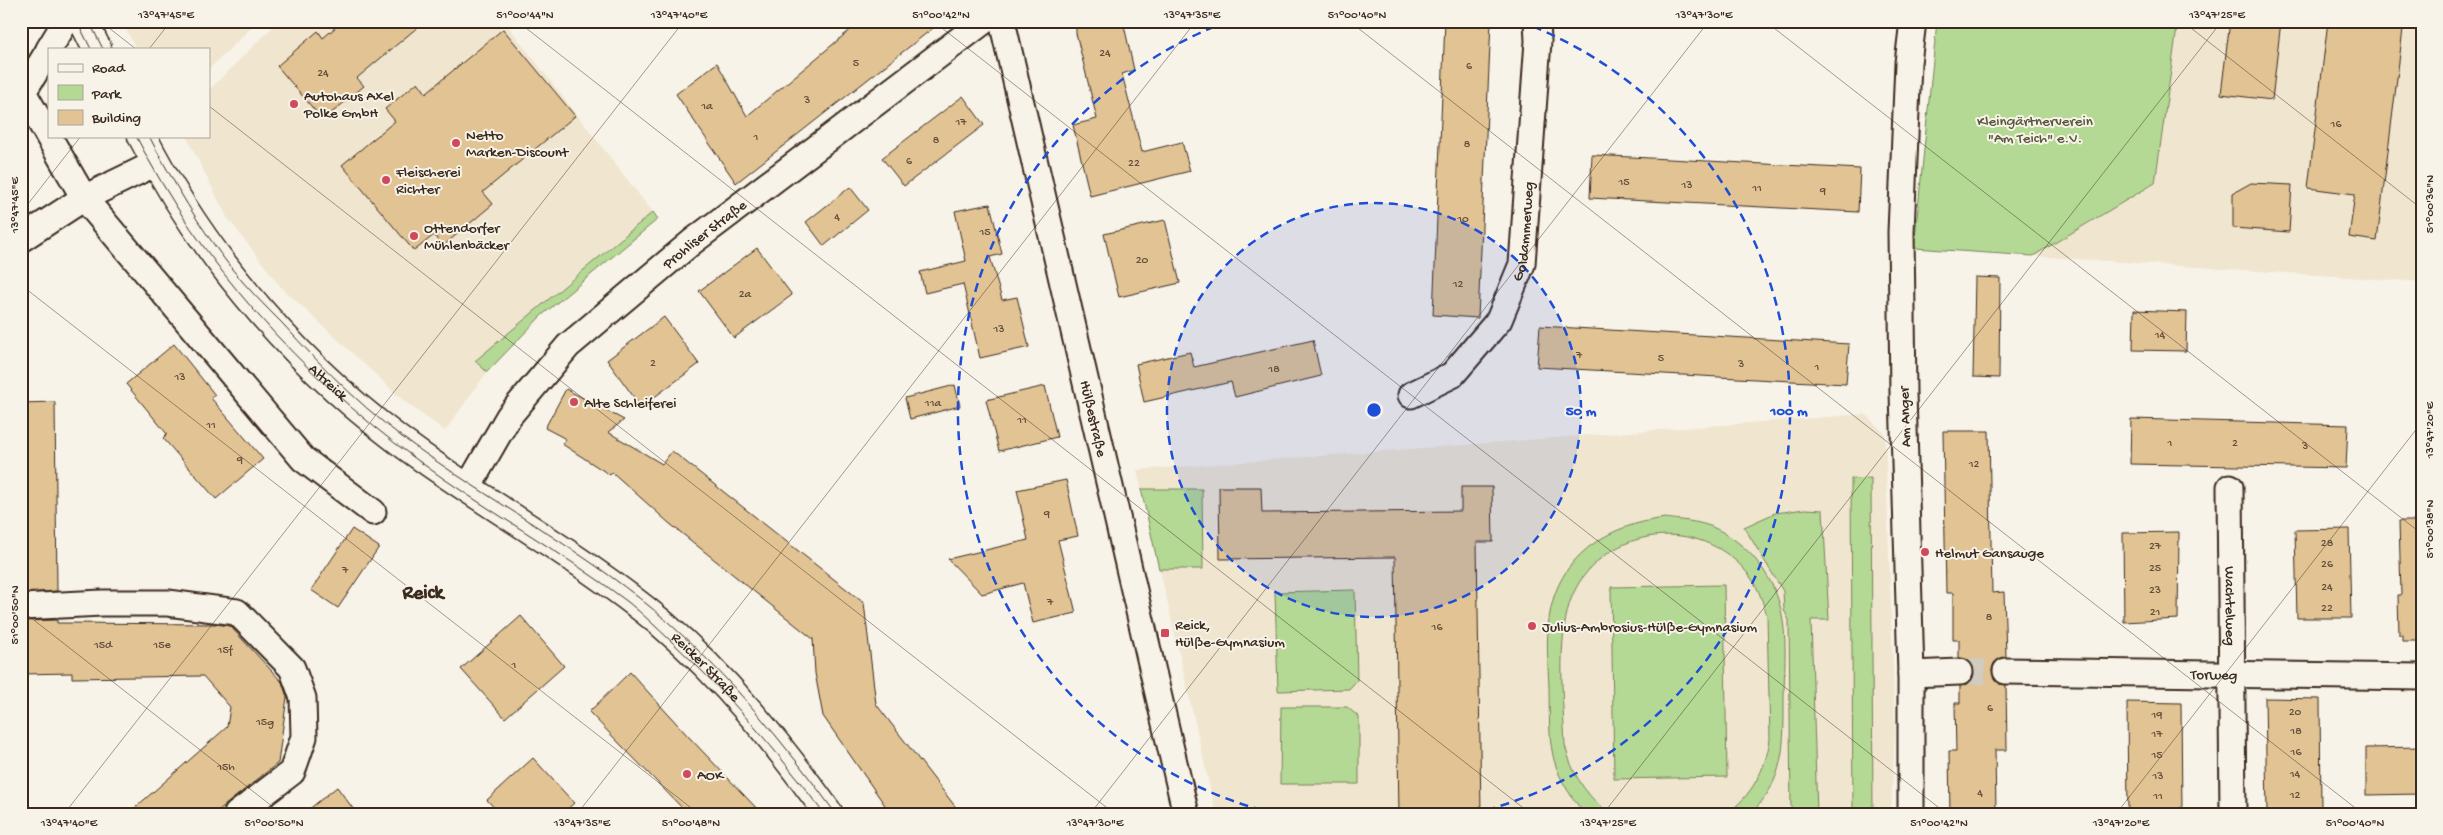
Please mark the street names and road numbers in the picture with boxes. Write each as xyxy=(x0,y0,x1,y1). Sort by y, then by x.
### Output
street label: Goldammerweg xyxy=(1509,181,1539,284)
street label: Prohliser Straße xyxy=(659,197,751,274)
street label: Altreick xyxy=(304,361,351,406)
street label: Hülßestraße xyxy=(1075,379,1110,459)
street label: Am Anger xyxy=(1896,385,1916,448)
street label: Wachtelweg xyxy=(2220,566,2238,646)
street label: Reicker Straße xyxy=(667,629,743,706)
street label: Torweg xyxy=(2189,667,2237,685)

